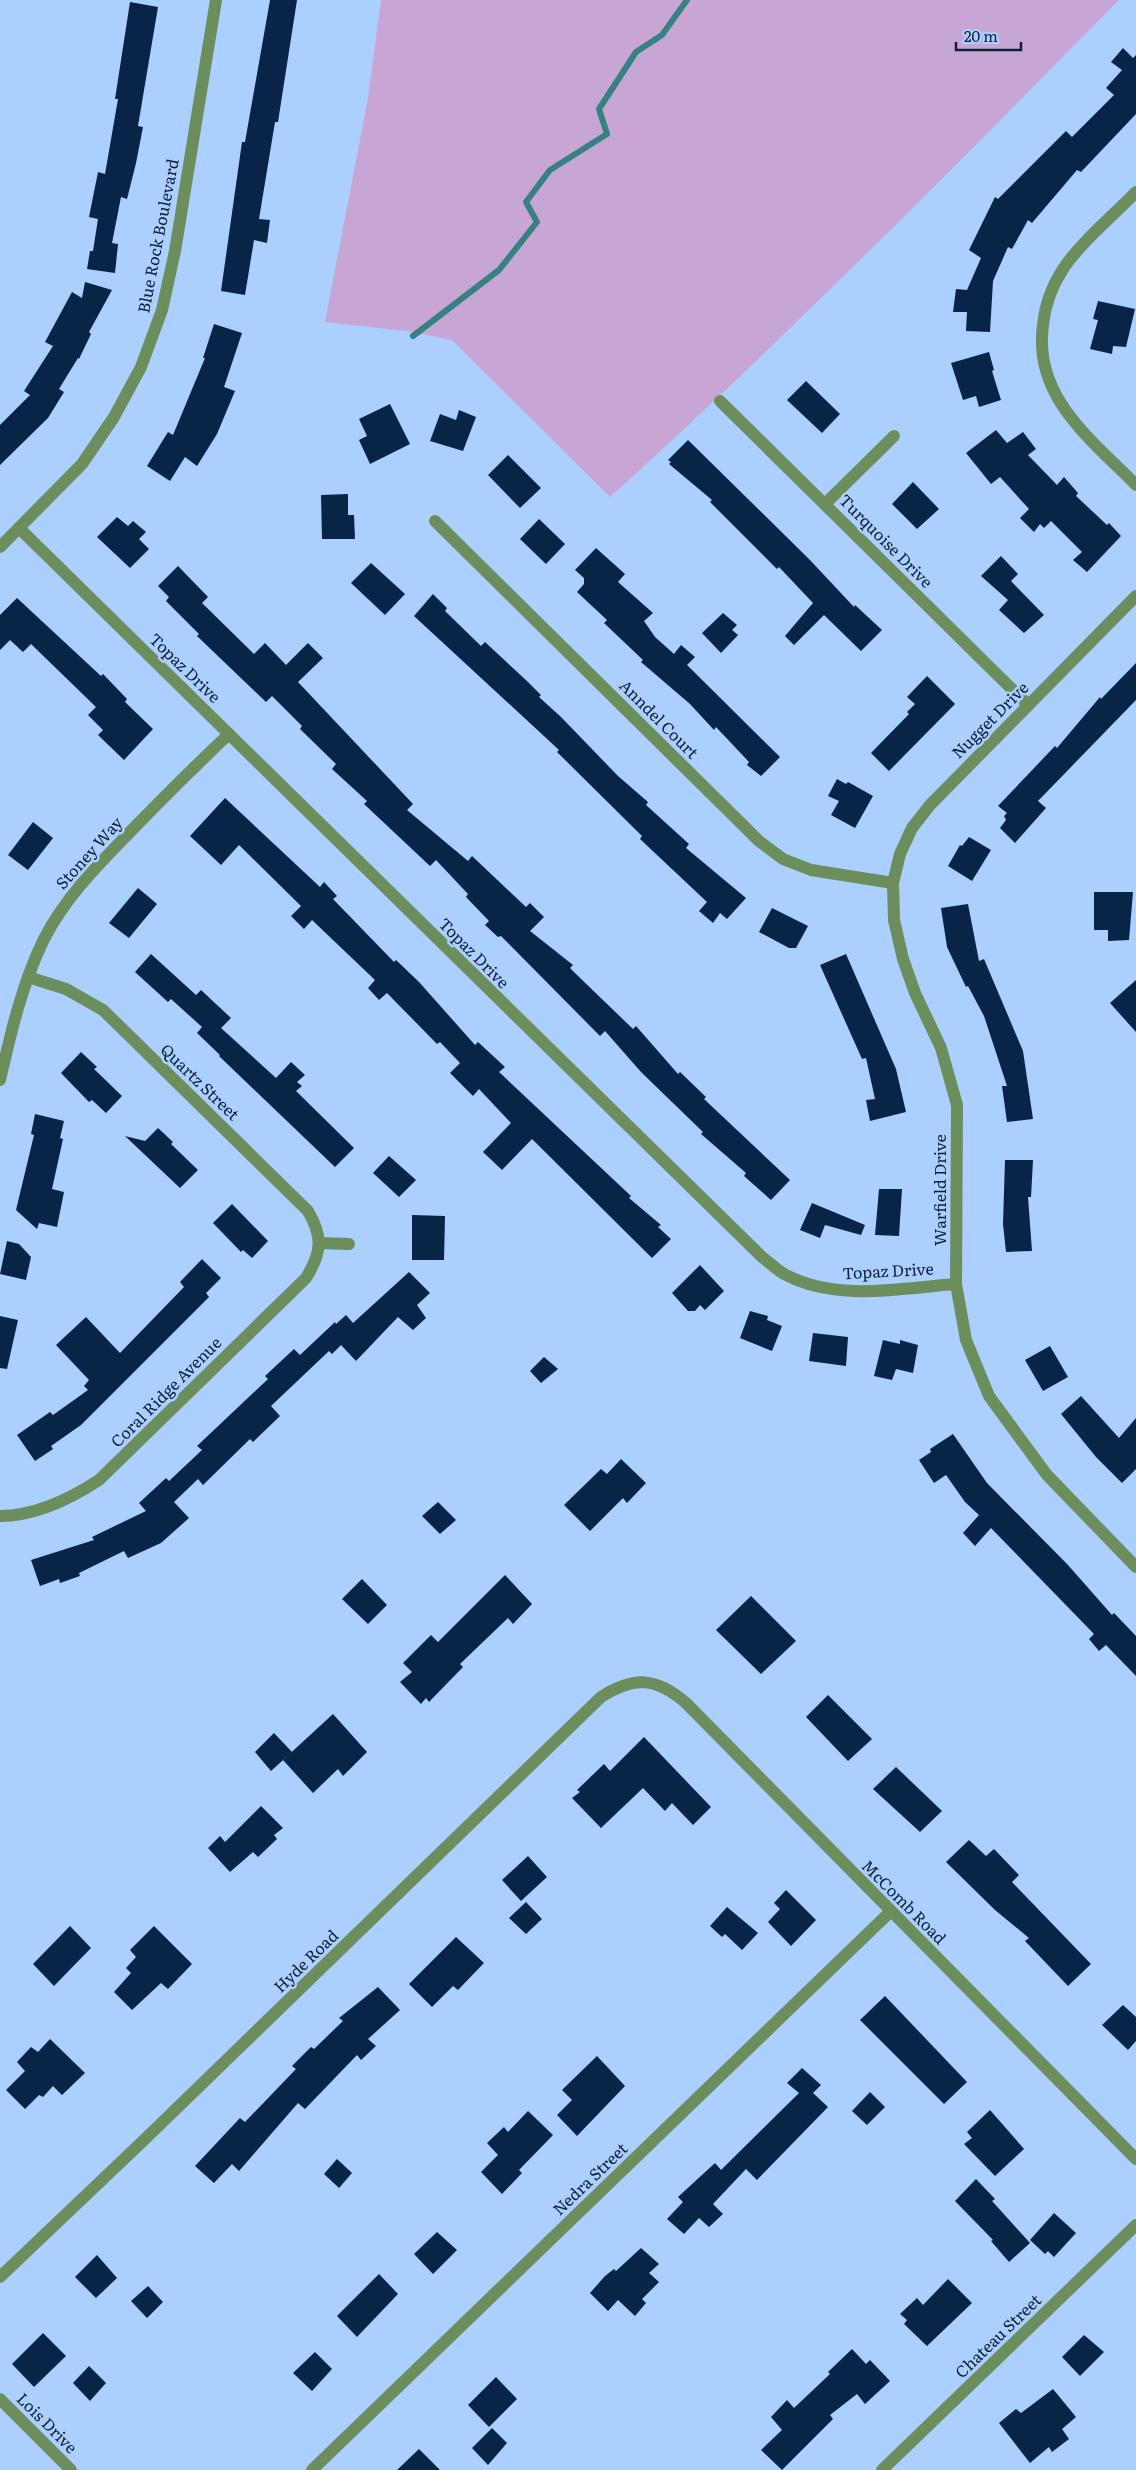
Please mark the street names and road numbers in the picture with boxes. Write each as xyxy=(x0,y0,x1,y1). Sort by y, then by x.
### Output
street label: Blue Rock Boulevard xyxy=(130,156,184,315)
street label: Turquoise Drive xyxy=(834,488,939,593)
street label: Topaz Drive xyxy=(144,627,227,708)
street label: Anndel Court xyxy=(615,673,705,764)
street label: Nugget Drive xyxy=(945,675,1033,763)
street label: Stoney Way xyxy=(49,810,128,894)
street label: Topaz Drive xyxy=(434,911,516,993)
street label: Quartz Street xyxy=(156,1037,246,1126)
street label: Warfield Drive xyxy=(927,1134,951,1246)
street label: Topaz Drive xyxy=(842,1256,934,1284)
street label: Coral Ridge Avenue xyxy=(104,1330,226,1452)
street label: McComb Road xyxy=(857,1854,953,1949)
street label: Hyde Road xyxy=(268,1923,343,1997)
street label: Nedra Street xyxy=(547,2136,632,2220)
street label: Chateau Street xyxy=(949,2287,1046,2383)
street label: Lois Drive xyxy=(12,2386,84,2458)

